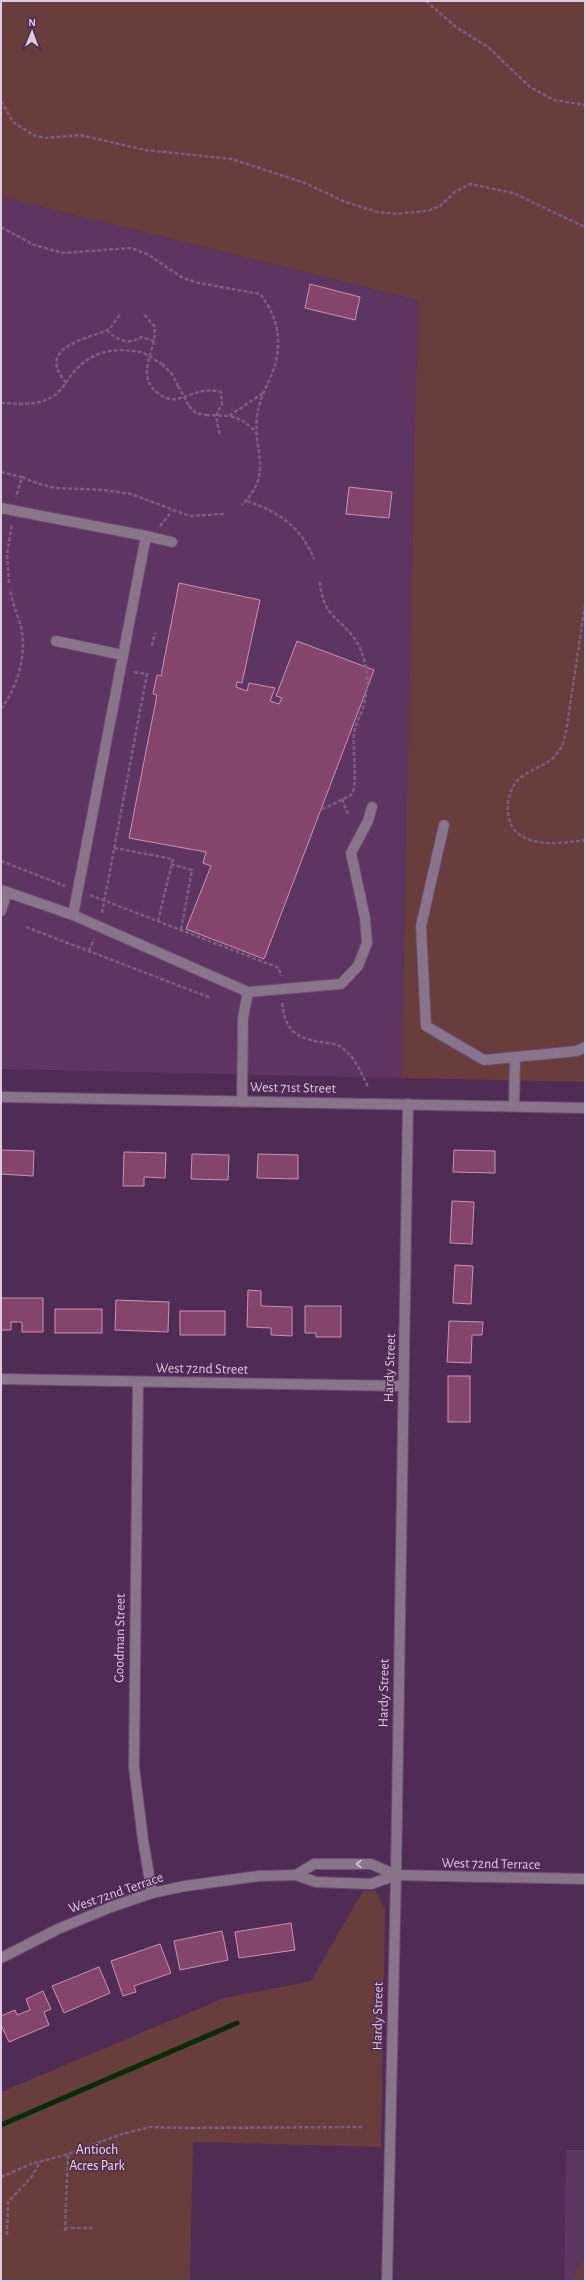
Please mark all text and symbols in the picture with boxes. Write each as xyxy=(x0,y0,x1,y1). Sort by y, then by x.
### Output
north arrow xyxy=(12,12,52,52)
text: N xyxy=(28,17,36,28)
street label: West 71st Street xyxy=(250,1080,337,1096)
street label: Hardy Street xyxy=(382,1333,398,1403)
street label: West 72nd Street xyxy=(156,1361,249,1377)
street label: Goodman Street xyxy=(112,1593,128,1683)
street label: Hardy Street xyxy=(376,1658,392,1727)
street label: West 72nd Terrace xyxy=(441,1856,541,1872)
one-way arrow xyxy=(356,1860,362,1868)
street label: West 72nd Terrace xyxy=(67,1870,165,1916)
street label: Hardy Street xyxy=(370,1981,386,2050)
park label: Antioch Acres Park xyxy=(69,2143,125,2173)

